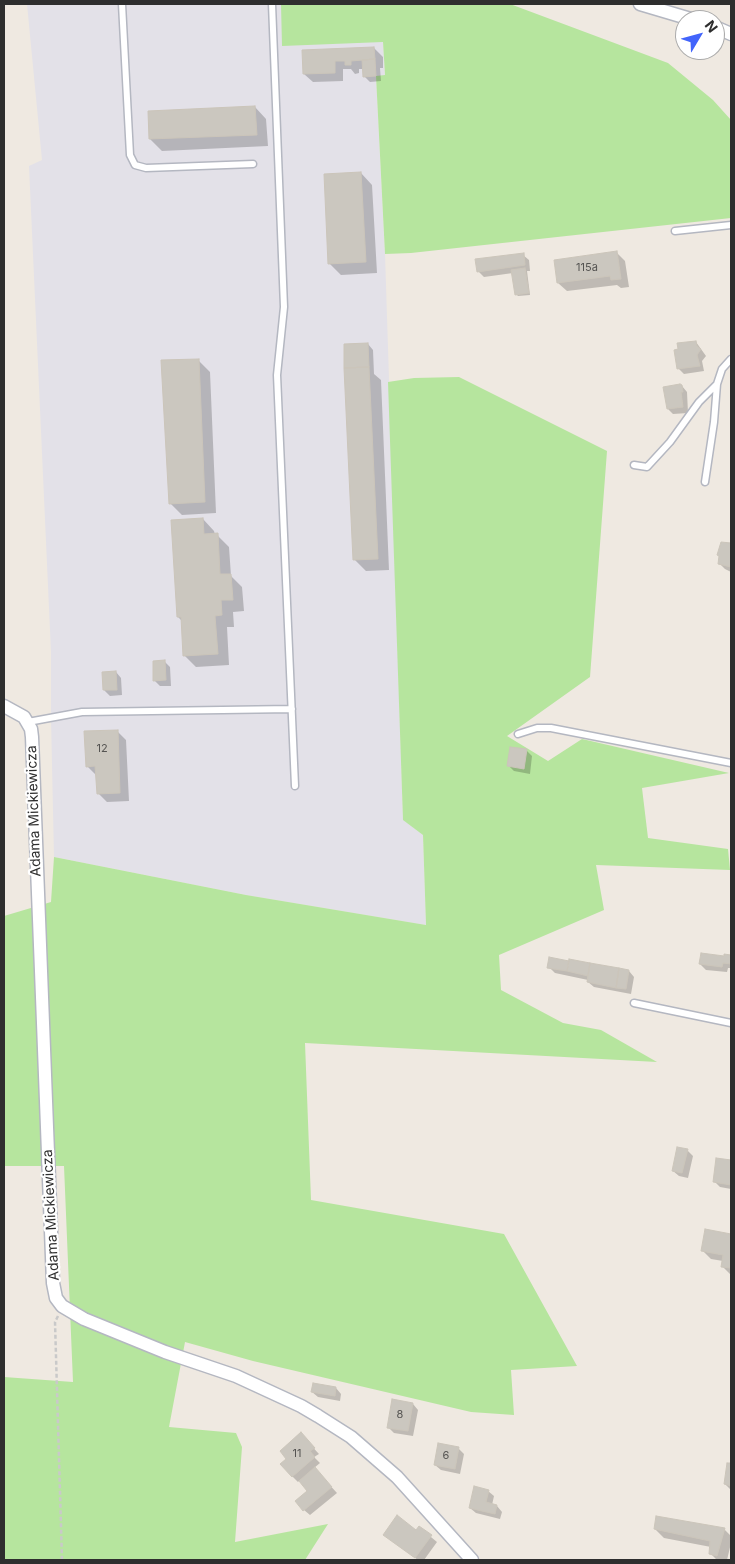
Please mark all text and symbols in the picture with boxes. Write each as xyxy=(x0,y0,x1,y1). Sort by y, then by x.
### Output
north arrow xyxy=(675,10,725,60)
text: N xyxy=(702,17,722,36)
house number: 115a xyxy=(576,261,598,275)
house number: 12 xyxy=(96,742,108,756)
street label: Adama Mickiewicza xyxy=(23,745,45,877)
street label: Adama Mickiewicza xyxy=(39,1149,63,1281)
house number: 8 xyxy=(397,1408,403,1422)
house number: 11 xyxy=(293,1447,301,1461)
house number: 6 xyxy=(443,1449,449,1463)

